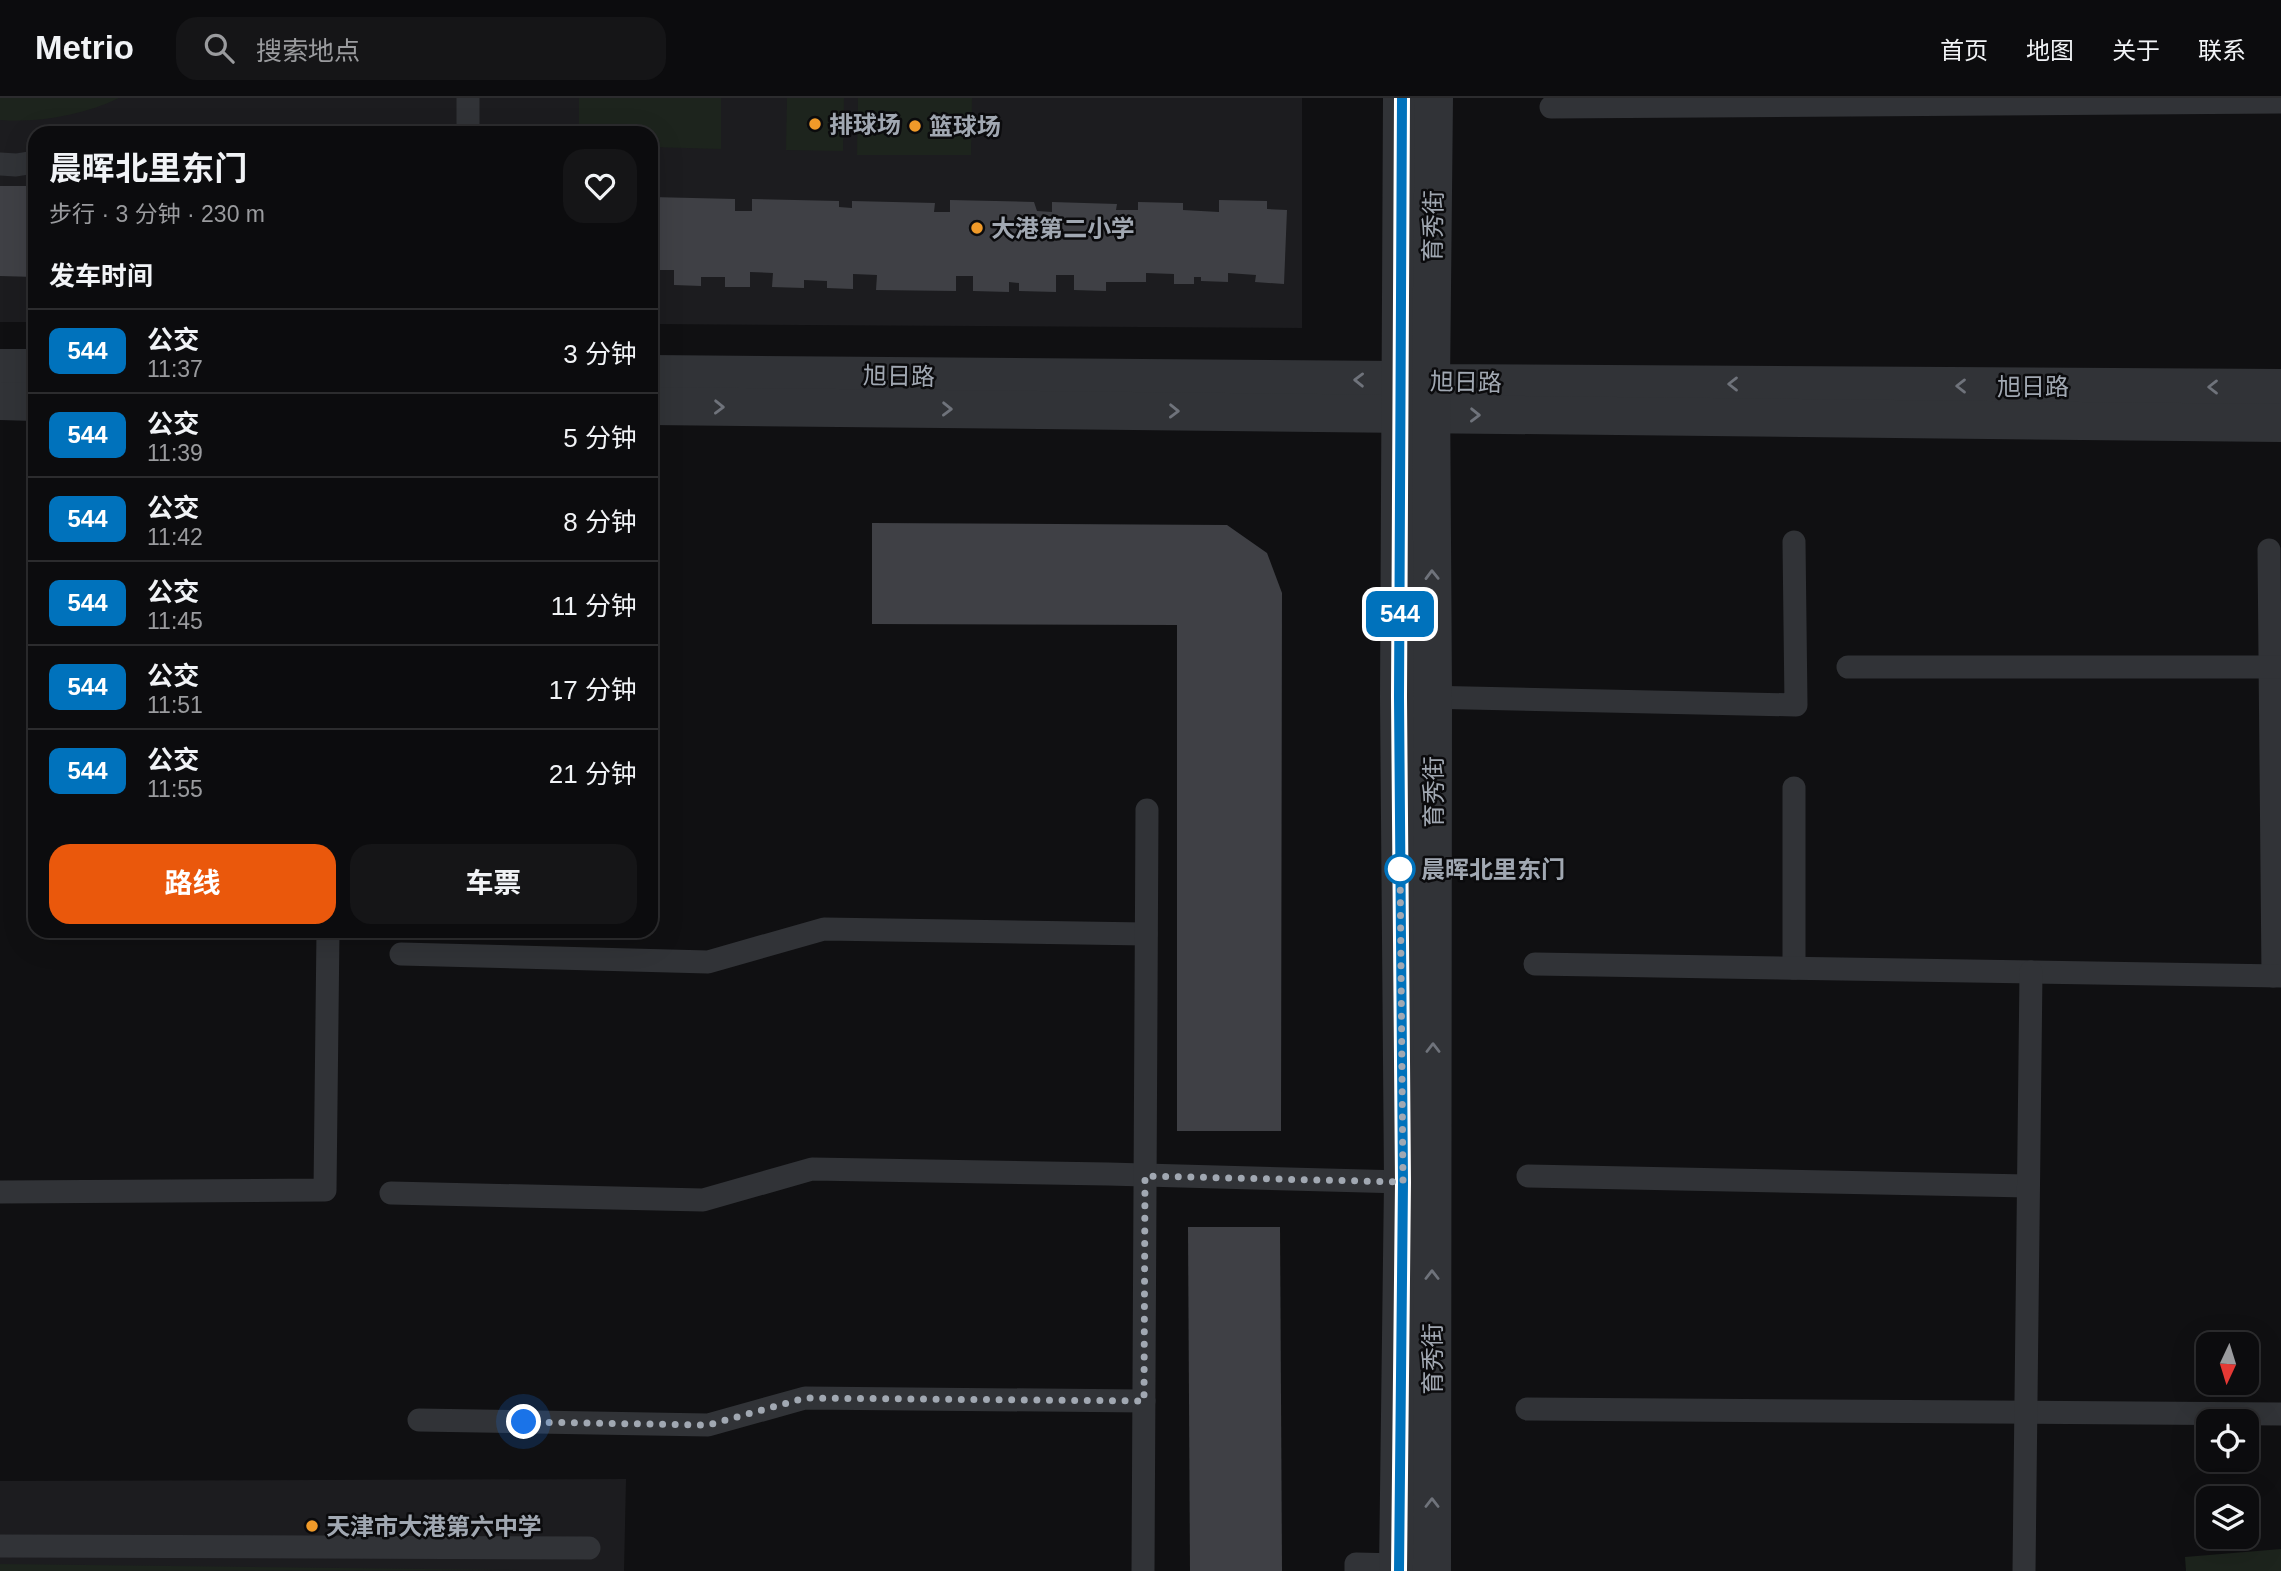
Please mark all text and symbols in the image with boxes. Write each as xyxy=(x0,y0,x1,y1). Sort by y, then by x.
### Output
search box xyxy=(176,17,666,80)
text: Metrio xyxy=(35,29,134,66)
icon: search xyxy=(200,29,238,67)
text: 搜索地点 xyxy=(256,36,360,66)
text: 首页 xyxy=(1940,37,1988,64)
text: 地图 xyxy=(2026,37,2074,64)
text: 关于 xyxy=(2112,37,2160,64)
text: 联系 xyxy=(2198,37,2246,64)
place label: 排球场 xyxy=(829,111,901,138)
place label: 篮球场 xyxy=(929,113,1001,140)
marker: 排球场 xyxy=(807,116,823,132)
marker: 篮球场 xyxy=(907,118,923,134)
button: heart xyxy=(563,149,637,223)
text: 晨晖北里东门 xyxy=(49,150,247,187)
street label: 育秀街 xyxy=(1419,190,1447,262)
text: 步行 · 3 分钟 · 230 m xyxy=(49,201,265,227)
place label: 大港第二小学 xyxy=(991,215,1135,242)
marker: 大港第二小学 xyxy=(969,220,985,236)
text: 发车时间 xyxy=(49,261,153,291)
text: 公交 xyxy=(147,325,199,355)
text: 544 xyxy=(67,337,108,364)
text: 3 分钟 xyxy=(563,339,637,369)
text: 11:37 xyxy=(147,356,203,382)
street label: 旭日路 xyxy=(863,362,935,390)
street label: 旭日路 xyxy=(1430,368,1502,396)
one-way arrow xyxy=(1353,372,1364,388)
street label: 旭日路 xyxy=(1997,373,2069,400)
one-way arrow xyxy=(1728,377,1739,392)
one-way arrow xyxy=(1955,378,1966,394)
one-way arrow xyxy=(2207,379,2218,395)
one-way arrow xyxy=(714,399,725,415)
one-way arrow xyxy=(942,401,952,417)
one-way arrow xyxy=(1169,403,1180,419)
one-way arrow xyxy=(1470,407,1481,423)
text: 公交 xyxy=(147,409,199,439)
text: 544 xyxy=(67,421,108,448)
text: 5 分钟 xyxy=(563,423,637,453)
text: 11:39 xyxy=(147,440,203,466)
text: 公交 xyxy=(147,493,199,523)
text: 544 xyxy=(67,505,108,532)
text: 8 分钟 xyxy=(563,507,637,537)
text: 11:42 xyxy=(147,524,203,550)
one-way arrow xyxy=(1424,570,1440,580)
text: 公交 xyxy=(147,577,199,607)
text: 544 xyxy=(67,589,108,616)
text: 11 分钟 xyxy=(551,591,637,621)
line badge: 544 xyxy=(1360,591,1440,637)
text: 544 xyxy=(1380,600,1420,627)
text: 11:45 xyxy=(147,608,203,634)
text: 公交 xyxy=(147,661,199,691)
text: 544 xyxy=(67,673,108,700)
text: 17 分钟 xyxy=(549,675,637,705)
text: 11:51 xyxy=(147,692,203,718)
text: 公交 xyxy=(147,745,199,775)
street label: 育秀街 xyxy=(1420,756,1447,828)
text: 544 xyxy=(67,757,108,784)
text: 21 分钟 xyxy=(549,759,637,789)
text: 11:55 xyxy=(147,776,203,802)
button: 路线 xyxy=(49,844,336,924)
button: 车票 xyxy=(350,844,637,924)
marker: 晨晖北里东门 xyxy=(1385,854,1415,884)
place label: 晨晖北里东门 xyxy=(1421,856,1565,883)
one-way arrow xyxy=(1425,1042,1441,1053)
one-way arrow xyxy=(1424,1270,1440,1280)
street label: 育秀街 xyxy=(1419,1323,1446,1395)
north arrow xyxy=(2196,1332,2259,1395)
map controls xyxy=(2196,1332,2259,1549)
your location xyxy=(506,1404,541,1439)
button: locate xyxy=(2196,1409,2259,1472)
button: layers xyxy=(2196,1486,2259,1549)
one-way arrow xyxy=(1424,1497,1440,1508)
place label: 天津市大港第六中学 xyxy=(326,1513,542,1540)
marker: 天津市大港第六中学 xyxy=(304,1518,320,1534)

